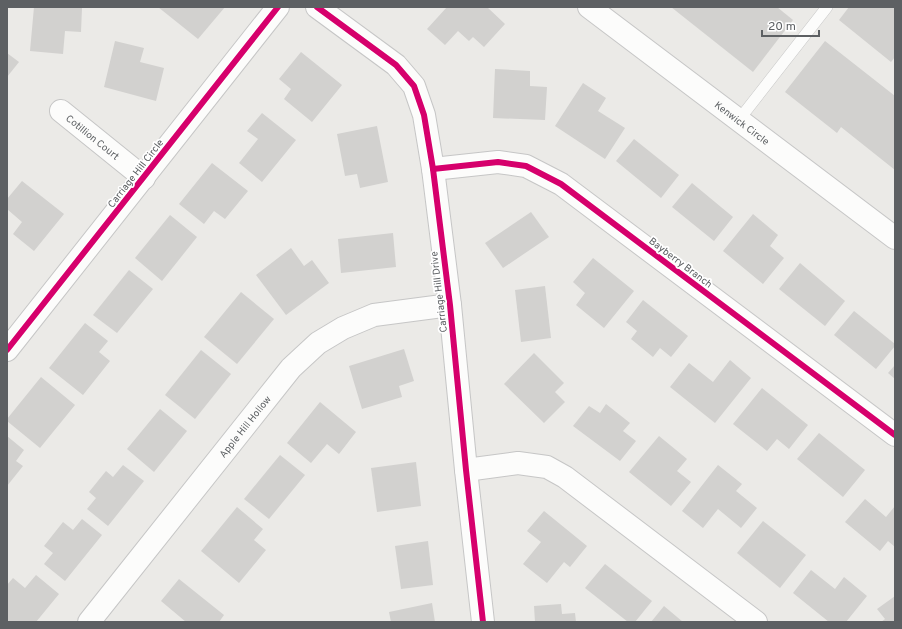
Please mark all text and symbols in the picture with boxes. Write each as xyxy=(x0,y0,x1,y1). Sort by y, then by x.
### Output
scale bar xyxy=(762,12,819,38)
text: 20 m xyxy=(768,19,796,35)
street label: Kenwick Circle xyxy=(711,99,771,149)
street label: Cotillion Court xyxy=(63,112,122,164)
street label: Carriage Hill Circle xyxy=(105,137,167,211)
street label: Bayberry Branch xyxy=(646,235,714,291)
street label: Carriage Hill Drive xyxy=(428,251,451,333)
street label: Apple Hill Hollow xyxy=(217,393,275,461)

